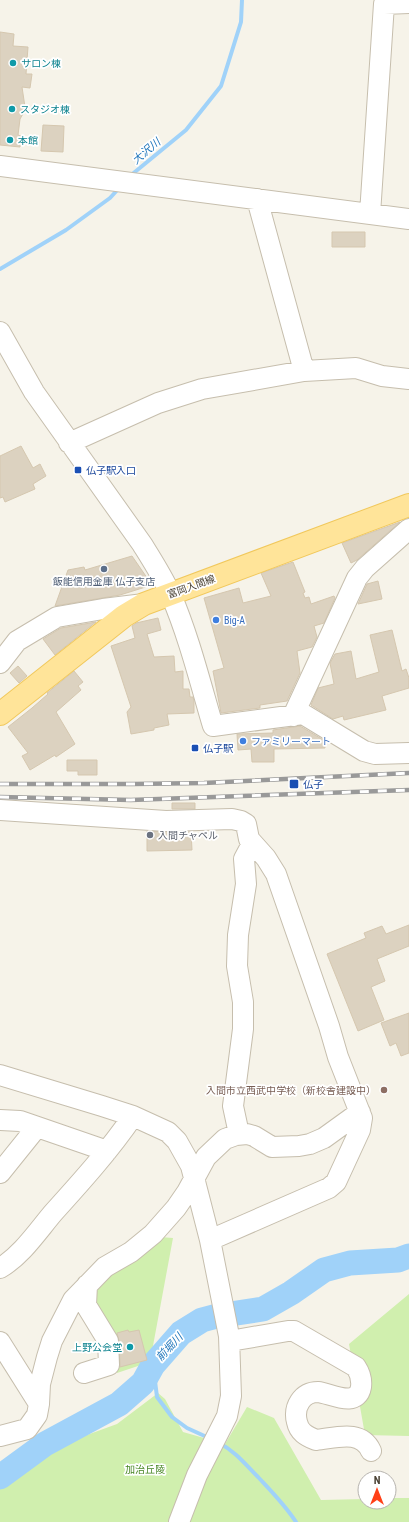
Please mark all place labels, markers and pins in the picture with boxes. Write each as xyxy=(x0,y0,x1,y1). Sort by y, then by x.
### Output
marker: サロン棟 xyxy=(8,58,18,68)
place label: サロン棟 xyxy=(21,58,61,69)
marker: スタジオ棟 xyxy=(7,104,17,114)
place label: スタジオ棟 xyxy=(20,104,70,115)
marker: 本館 xyxy=(5,135,15,145)
place label: 本館 xyxy=(18,135,38,146)
marker: 仏子駅入口 xyxy=(73,465,83,475)
place label: 仏子駅入口 xyxy=(86,465,136,476)
marker: 飯能信用金庫 仏子支店 xyxy=(99,564,109,574)
place label: 飯能信用金庫 仏子支店 xyxy=(53,576,155,587)
marker: Big-A xyxy=(211,615,221,625)
place label: Big-A xyxy=(224,615,245,626)
marker: ファミリーマート xyxy=(238,736,248,746)
place label: ファミリーマート xyxy=(251,736,331,747)
marker: 仏子駅 xyxy=(190,743,200,753)
place label: 仏子駅 xyxy=(203,743,234,754)
marker: 仏子 xyxy=(288,778,300,790)
place label: 仏子 xyxy=(303,779,323,790)
marker: 入間チャペル xyxy=(145,830,155,840)
place label: 入間チャペル xyxy=(158,830,218,841)
place label: 入間市立西武中学校（新校舎建設中） xyxy=(206,1085,376,1096)
marker: 入間市立西武中学校（新校舎建設中） xyxy=(379,1085,389,1095)
place label: 上野公会堂 xyxy=(72,1342,122,1353)
marker: 上野公会堂 xyxy=(125,1342,135,1352)

